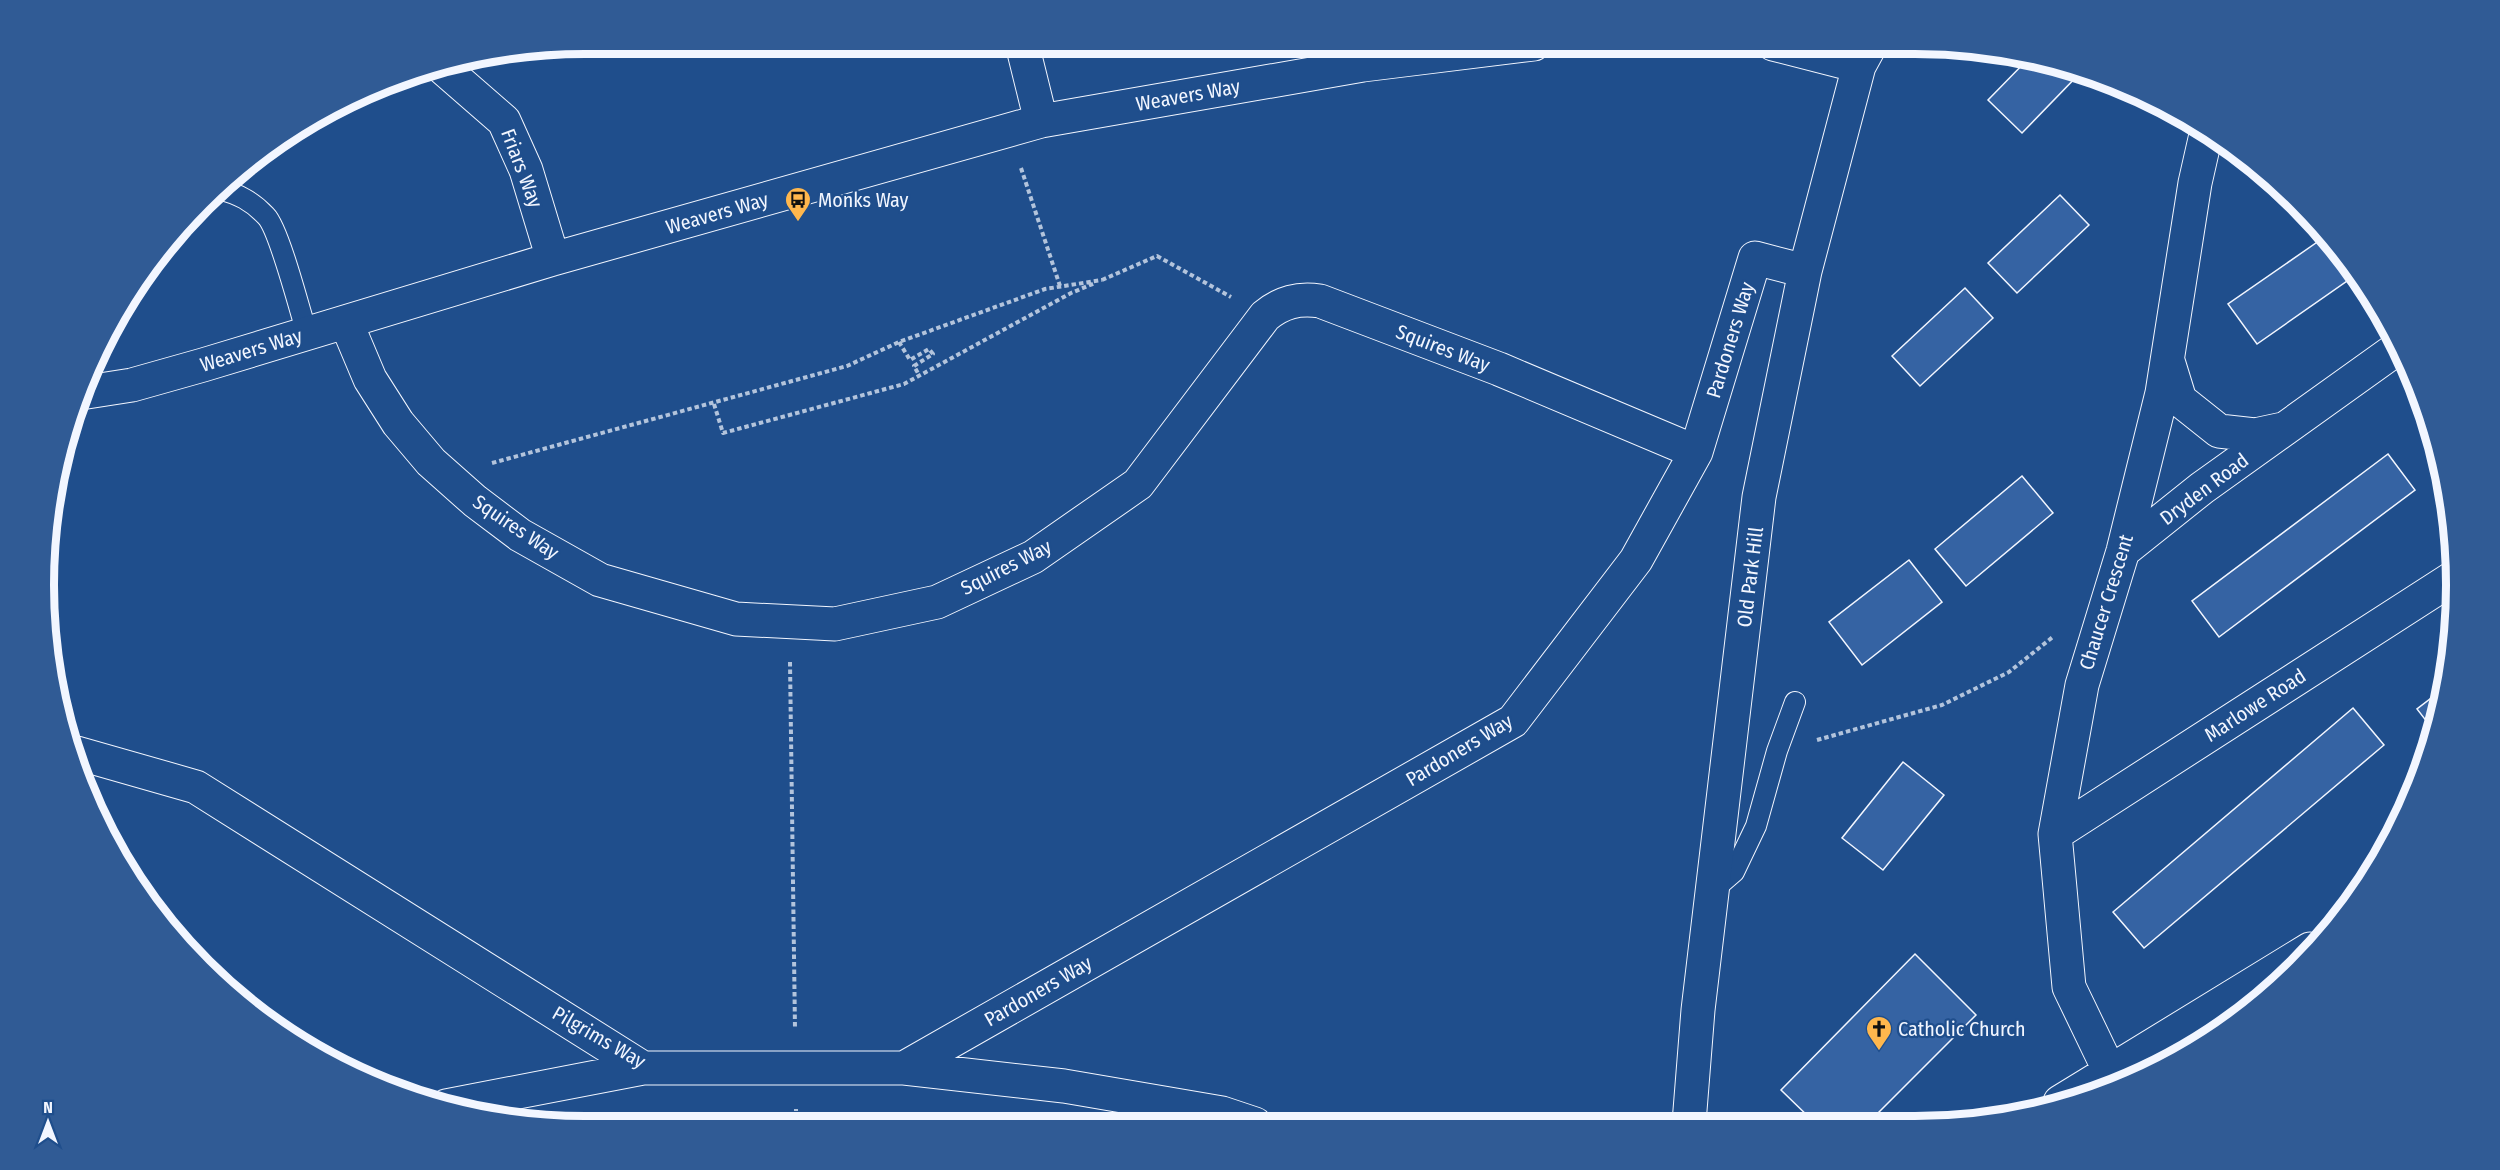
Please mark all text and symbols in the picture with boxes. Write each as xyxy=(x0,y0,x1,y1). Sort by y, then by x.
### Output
street label: Weavers Way xyxy=(1134,74,1242,116)
street label: Friars Way xyxy=(496,125,548,211)
bus stop icon: Monks Way xyxy=(783,185,813,223)
street label: Weavers Way xyxy=(663,187,771,239)
place label: Monks Way xyxy=(818,188,909,212)
street label: Pardoners Way xyxy=(1701,279,1759,401)
street label: Squires Way xyxy=(1393,319,1493,377)
street label: Weavers Way xyxy=(197,323,305,377)
street label: Dryden Road xyxy=(2155,448,2253,530)
street label: Squires Way xyxy=(468,490,564,565)
street label: Old Park Hill xyxy=(1732,525,1768,629)
street label: Chaucer Crescent xyxy=(2074,531,2138,673)
street label: Squires Way xyxy=(957,534,1055,600)
street label: Marlowe Road xyxy=(2200,663,2310,747)
street label: Pardoners Way xyxy=(1401,709,1517,791)
street label: Pardoners Way xyxy=(980,951,1096,1031)
street label: Pilgrims Way xyxy=(548,1001,650,1073)
church icon: Catholic Church xyxy=(1864,1014,1894,1052)
place label: Catholic Church xyxy=(1898,1017,2025,1041)
north arrow xyxy=(18,1092,78,1152)
text: N xyxy=(43,1098,53,1117)

